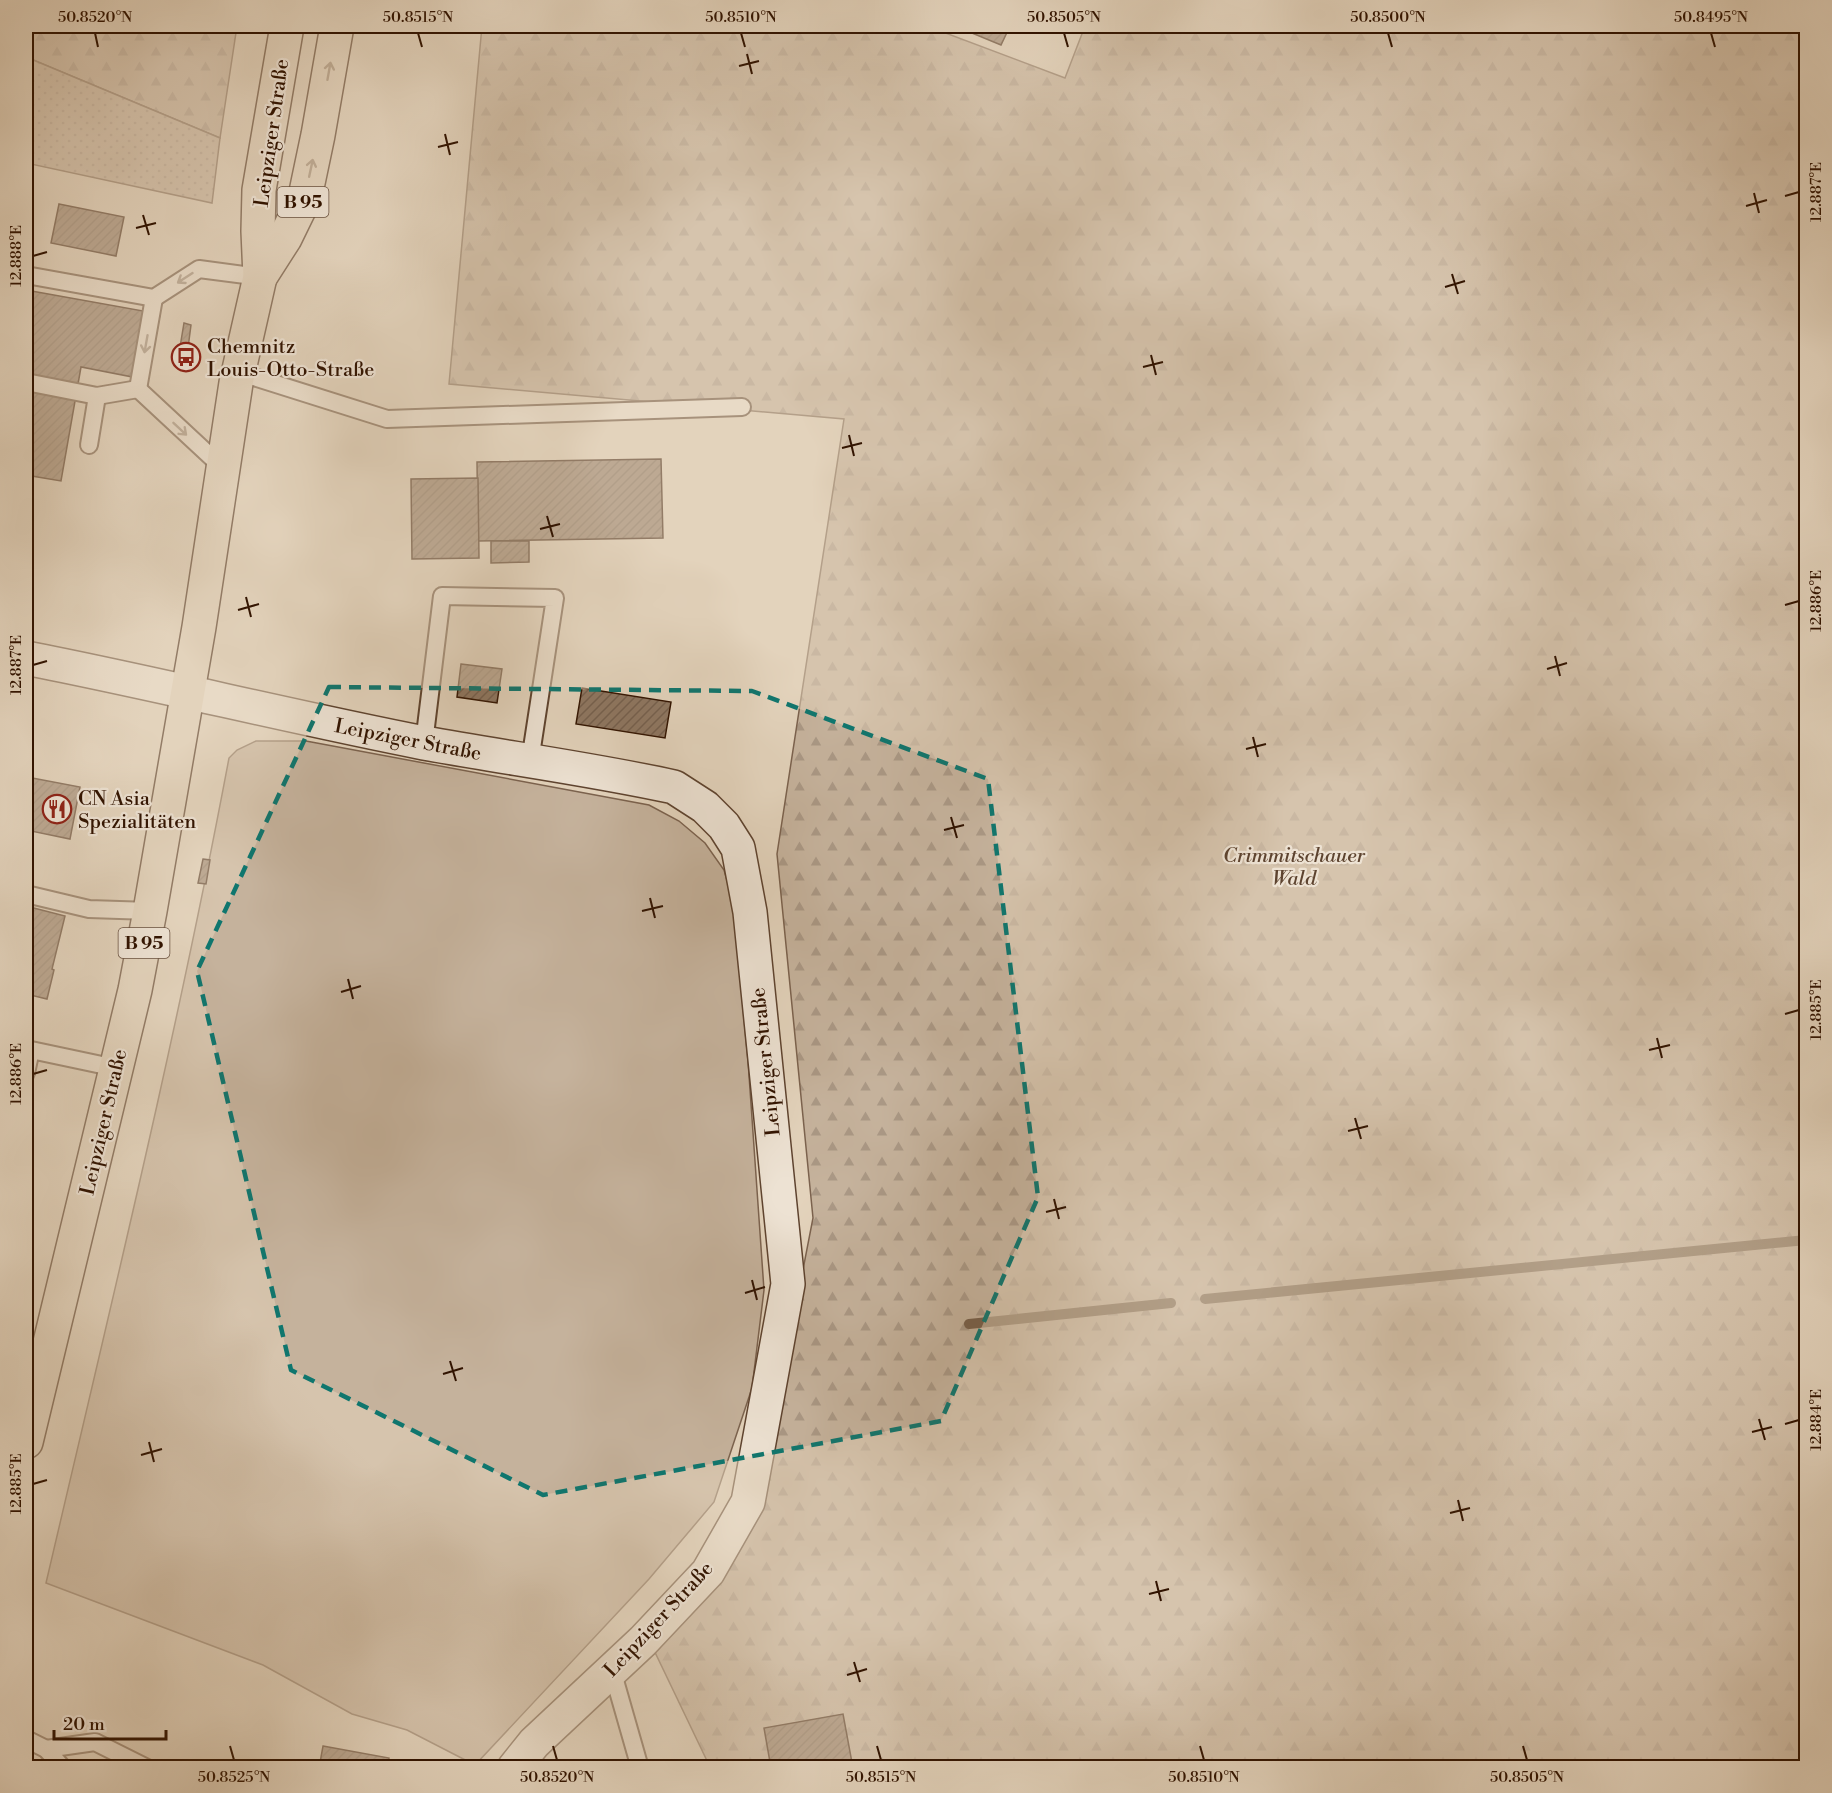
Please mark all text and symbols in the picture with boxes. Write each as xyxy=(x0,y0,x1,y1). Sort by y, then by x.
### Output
text: 50.8520°N xyxy=(58,8,132,27)
text: 50.8515°N xyxy=(383,8,453,27)
text: 50.8510°N xyxy=(705,8,777,27)
text: 50.8505°N xyxy=(1027,8,1101,27)
text: 50.8500°N xyxy=(1350,8,1426,27)
text: 50.8495°N xyxy=(1674,8,1748,27)
street label: Leipziger Straße xyxy=(250,58,295,209)
one-way arrow xyxy=(324,62,335,82)
one-way arrow xyxy=(306,159,317,179)
text: 12.887°E xyxy=(1807,162,1826,222)
road number: B 95 xyxy=(278,187,328,217)
text: 12.888°E xyxy=(7,225,26,287)
one-way arrow xyxy=(177,272,194,284)
one-way arrow xyxy=(141,333,152,353)
place label: Chemnitz Louis-Otto-Straße xyxy=(207,335,374,383)
bus stop icon: Chemnitz Louis-Otto-Straße xyxy=(170,341,202,373)
one-way arrow xyxy=(173,421,188,436)
text: 12.886°E xyxy=(1807,570,1826,632)
text: 12.887°E xyxy=(7,635,26,695)
street label: Leipziger Straße xyxy=(332,714,483,767)
place label: CN Asia Spezialitäten xyxy=(78,787,196,835)
restaurant icon: CN Asia Spezialitäten xyxy=(41,793,73,825)
park label: Crimmitschauer Wald xyxy=(1223,844,1366,892)
road number: B 95 xyxy=(118,928,170,958)
text: 12.885°E xyxy=(1807,979,1826,1041)
street label: Leipziger Straße xyxy=(746,986,787,1137)
text: 12.886°E xyxy=(7,1043,26,1105)
street label: Leipziger Straße xyxy=(75,1047,133,1198)
text: 12.884°E xyxy=(1807,1389,1826,1451)
text: 12.885°E xyxy=(7,1453,26,1515)
street label: Leipziger Straße xyxy=(599,1557,719,1683)
scale bar xyxy=(54,1703,166,1741)
text: 20 m xyxy=(63,1713,105,1736)
text: 50.8525°N xyxy=(198,1768,270,1787)
text: 50.8520°N xyxy=(520,1768,594,1787)
text: 50.8515°N xyxy=(846,1768,916,1787)
text: 50.8510°N xyxy=(1168,1768,1240,1787)
text: 50.8505°N xyxy=(1490,1768,1564,1787)

